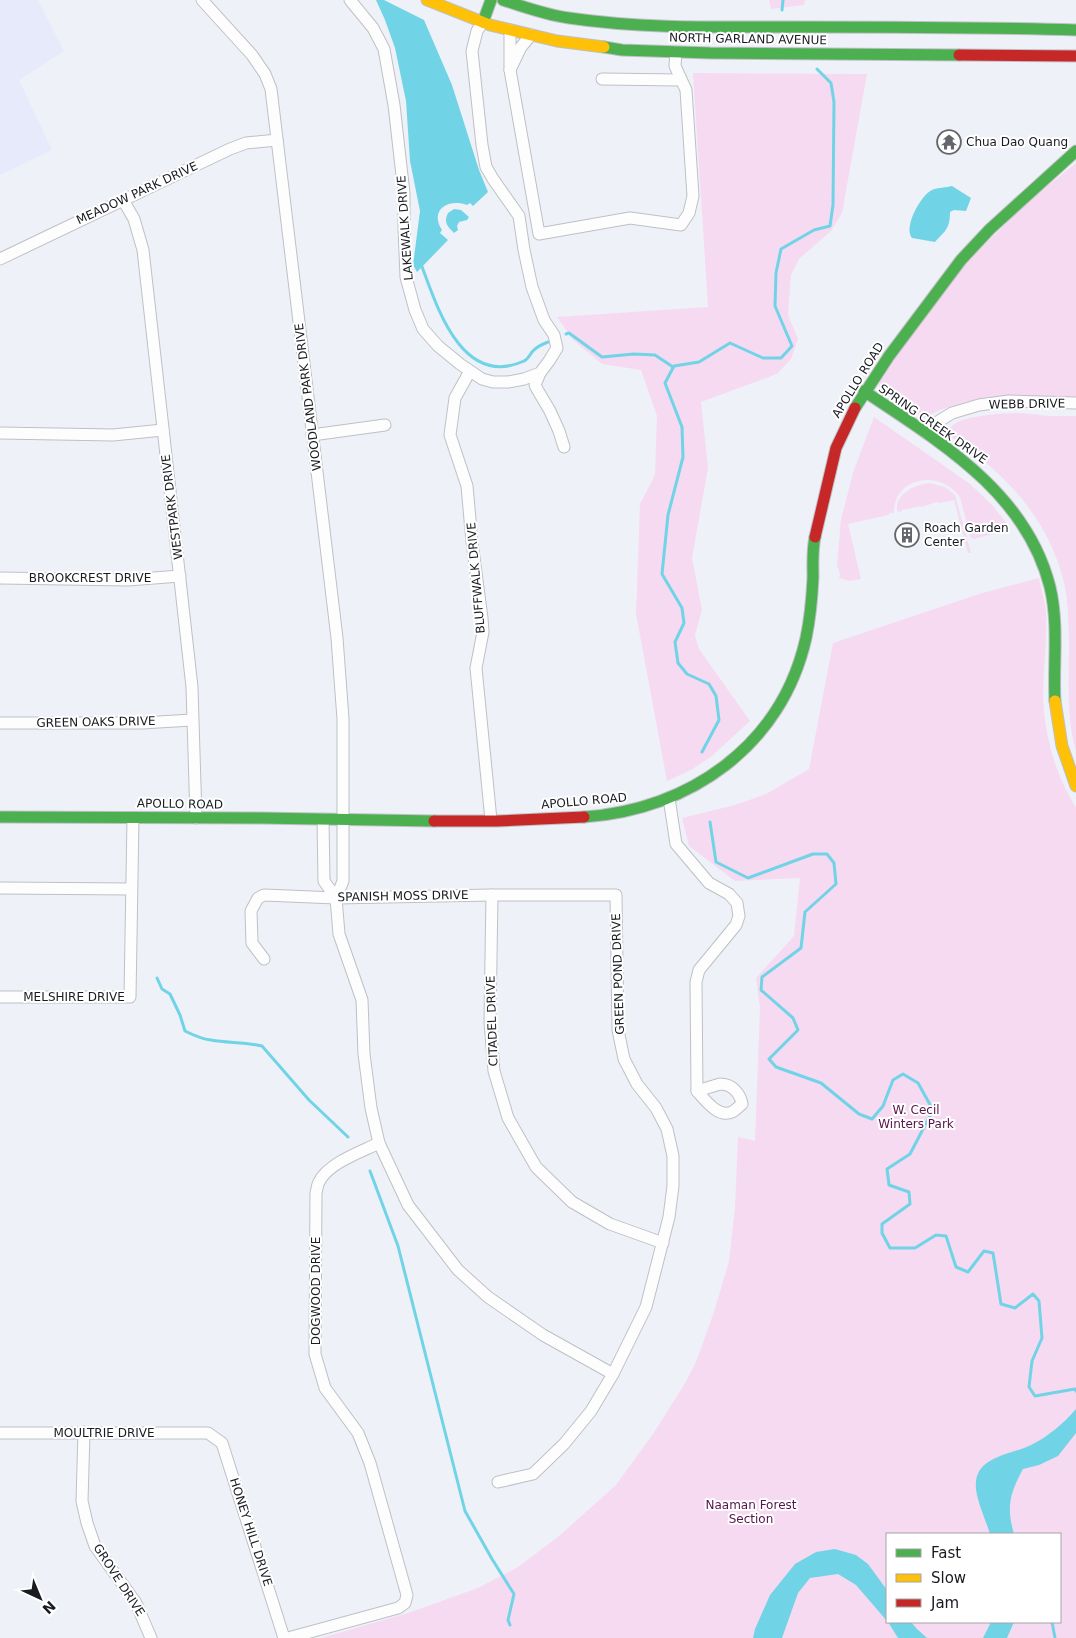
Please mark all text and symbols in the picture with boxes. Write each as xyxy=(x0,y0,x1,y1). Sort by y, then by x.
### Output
street label: NORTH GARLAND AVENUE xyxy=(669,31,827,47)
temple icon: Chua Dao Quang xyxy=(936,129,962,155)
place label: Chua Dao Quang xyxy=(966,135,1068,149)
street label: MEADOW PARK DRIVE xyxy=(74,159,200,227)
street label: LAKEWALK DRIVE xyxy=(394,175,416,281)
street label: WOODLAND PARK DRIVE xyxy=(292,322,324,472)
street label: APOLLO ROAD xyxy=(829,340,887,420)
street label: SPRING CREEK DRIVE xyxy=(876,381,990,467)
street label: WEBB DRIVE xyxy=(989,396,1065,412)
street label: WESTPARK DRIVE xyxy=(159,454,185,560)
place label: Roach Garden Center xyxy=(924,521,1009,549)
street label: BLUFFWALK DRIVE xyxy=(464,522,488,634)
building icon: Roach Garden Center xyxy=(894,522,920,548)
street label: BROOKCREST DRIVE xyxy=(29,571,151,585)
street label: GREEN OAKS DRIVE xyxy=(36,714,156,730)
street label: APOLLO ROAD xyxy=(540,790,628,812)
street label: APOLLO ROAD xyxy=(137,796,223,812)
street label: SPANISH MOSS DRIVE xyxy=(337,888,469,904)
street label: GREEN POND DRIVE xyxy=(609,913,627,1035)
street label: CITADEL DRIVE xyxy=(483,975,501,1067)
street label: MELSHIRE DRIVE xyxy=(23,990,125,1004)
park label: W. Cecil Winters Park xyxy=(878,1103,954,1131)
street label: DOGWOOD DRIVE xyxy=(309,1237,323,1345)
street label: MOULTRIE DRIVE xyxy=(53,1426,155,1440)
street label: HONEY HILL DRIVE xyxy=(227,1476,275,1588)
park label: Naaman Forest Section xyxy=(706,1498,797,1526)
legend xyxy=(886,1533,1061,1623)
street label: GROVE DRIVE xyxy=(90,1541,148,1619)
text: Fast xyxy=(931,1544,961,1562)
text: Slow xyxy=(931,1569,966,1587)
north arrow xyxy=(15,1573,65,1623)
text: Jam xyxy=(930,1594,959,1612)
text: N xyxy=(39,1598,59,1617)

